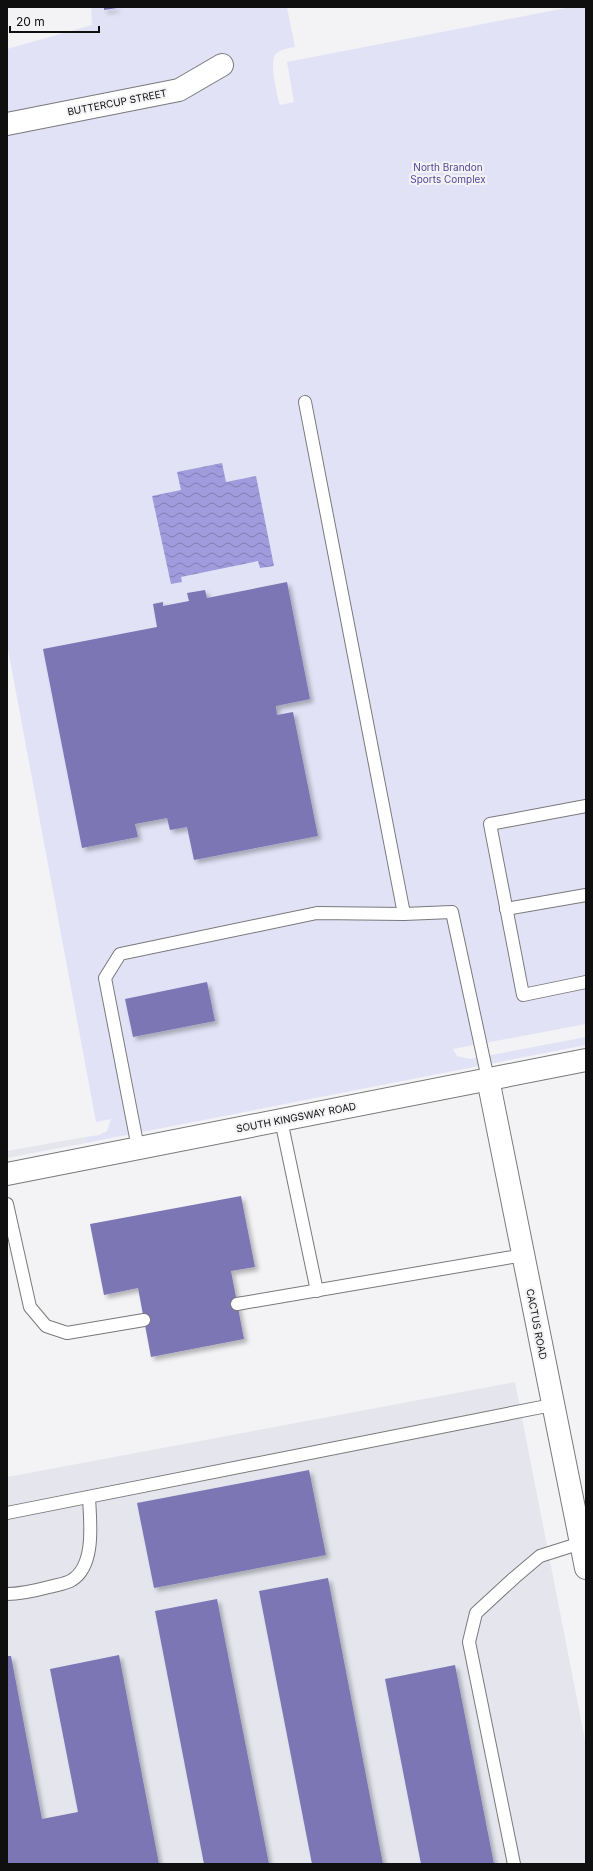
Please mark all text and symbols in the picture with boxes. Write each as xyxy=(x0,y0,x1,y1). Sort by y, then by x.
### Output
scale bar xyxy=(10,8,99,34)
text: 20 m xyxy=(16,14,45,29)
street label: BUTTERCUP STREET xyxy=(66,86,168,118)
park label: North Brandon Sports Complex xyxy=(410,161,486,185)
street label: SOUTH KINGSWAY ROAD xyxy=(235,1099,357,1135)
street label: CACTUS ROAD xyxy=(524,1288,550,1360)

